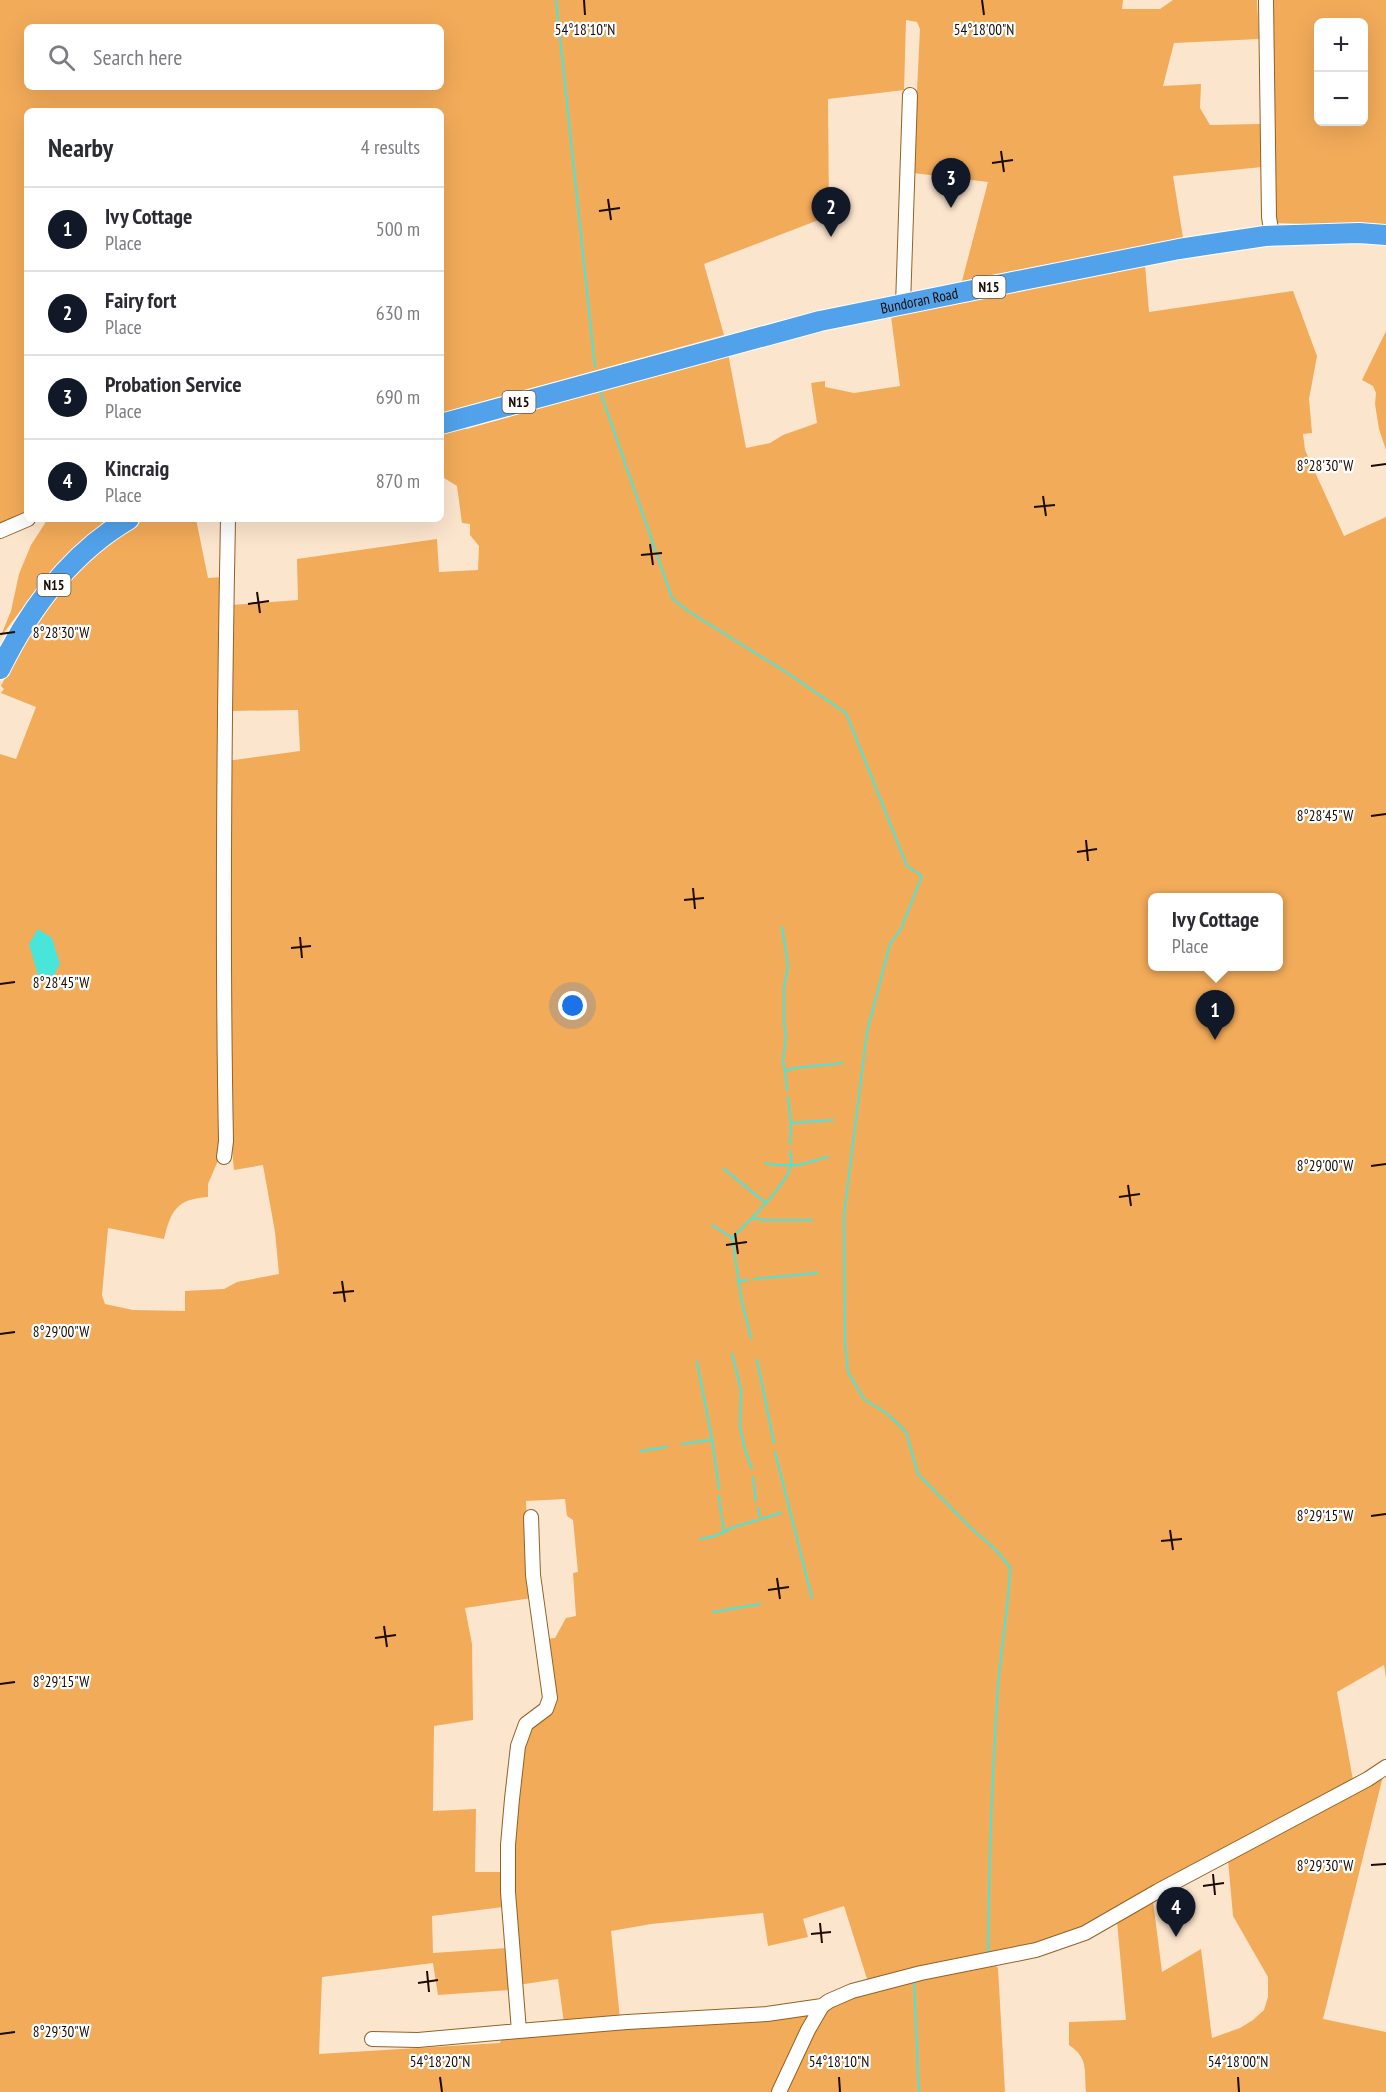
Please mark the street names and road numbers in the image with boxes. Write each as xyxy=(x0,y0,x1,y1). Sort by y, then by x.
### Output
road number: N15 xyxy=(972,276,1006,298)
street label: Bundoran Road xyxy=(879,283,960,318)
road number: N15 xyxy=(502,391,536,413)
road number: N15 xyxy=(38,574,70,596)

